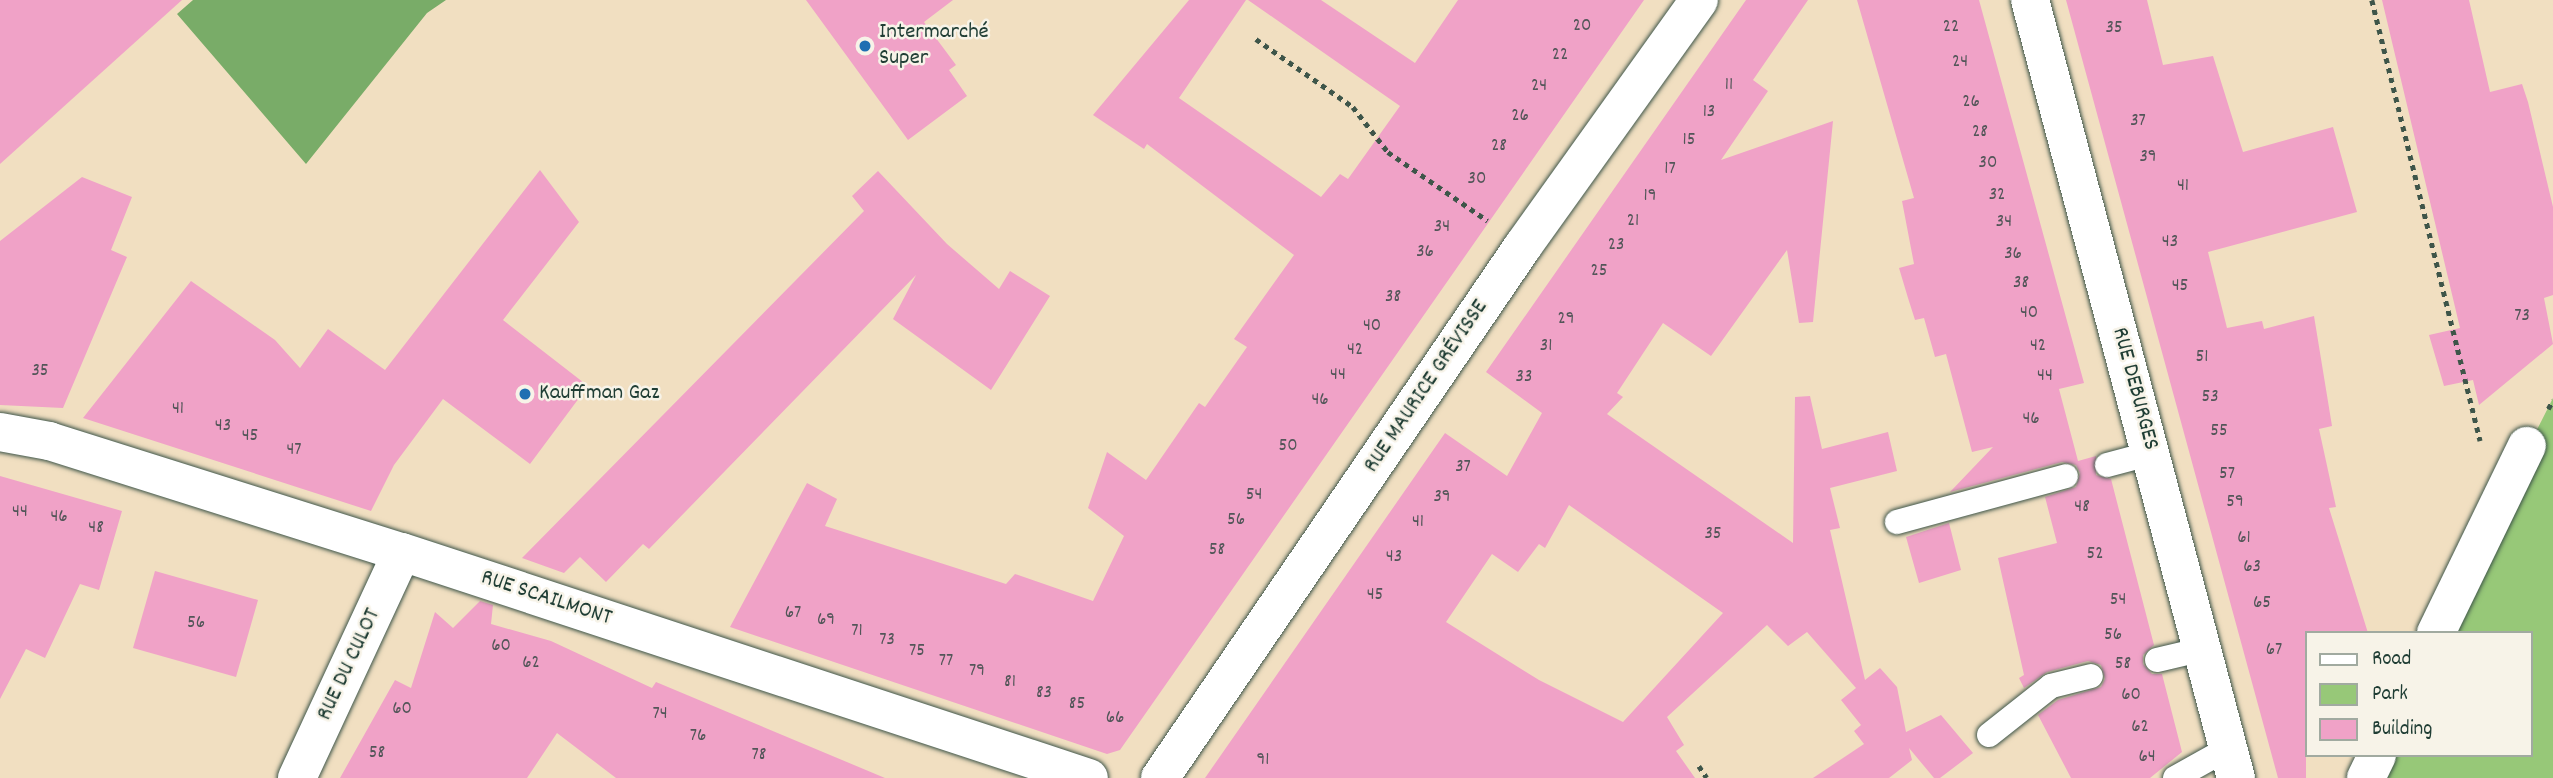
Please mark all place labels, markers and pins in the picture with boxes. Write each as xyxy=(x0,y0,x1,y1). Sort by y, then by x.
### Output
place label: Intermarché Super xyxy=(879,19,989,73)
marker: Intermarché Super xyxy=(857,38,873,54)
place label: Kauffman Gaz xyxy=(539,380,660,408)
marker: Kauffman Gaz xyxy=(517,386,533,402)

